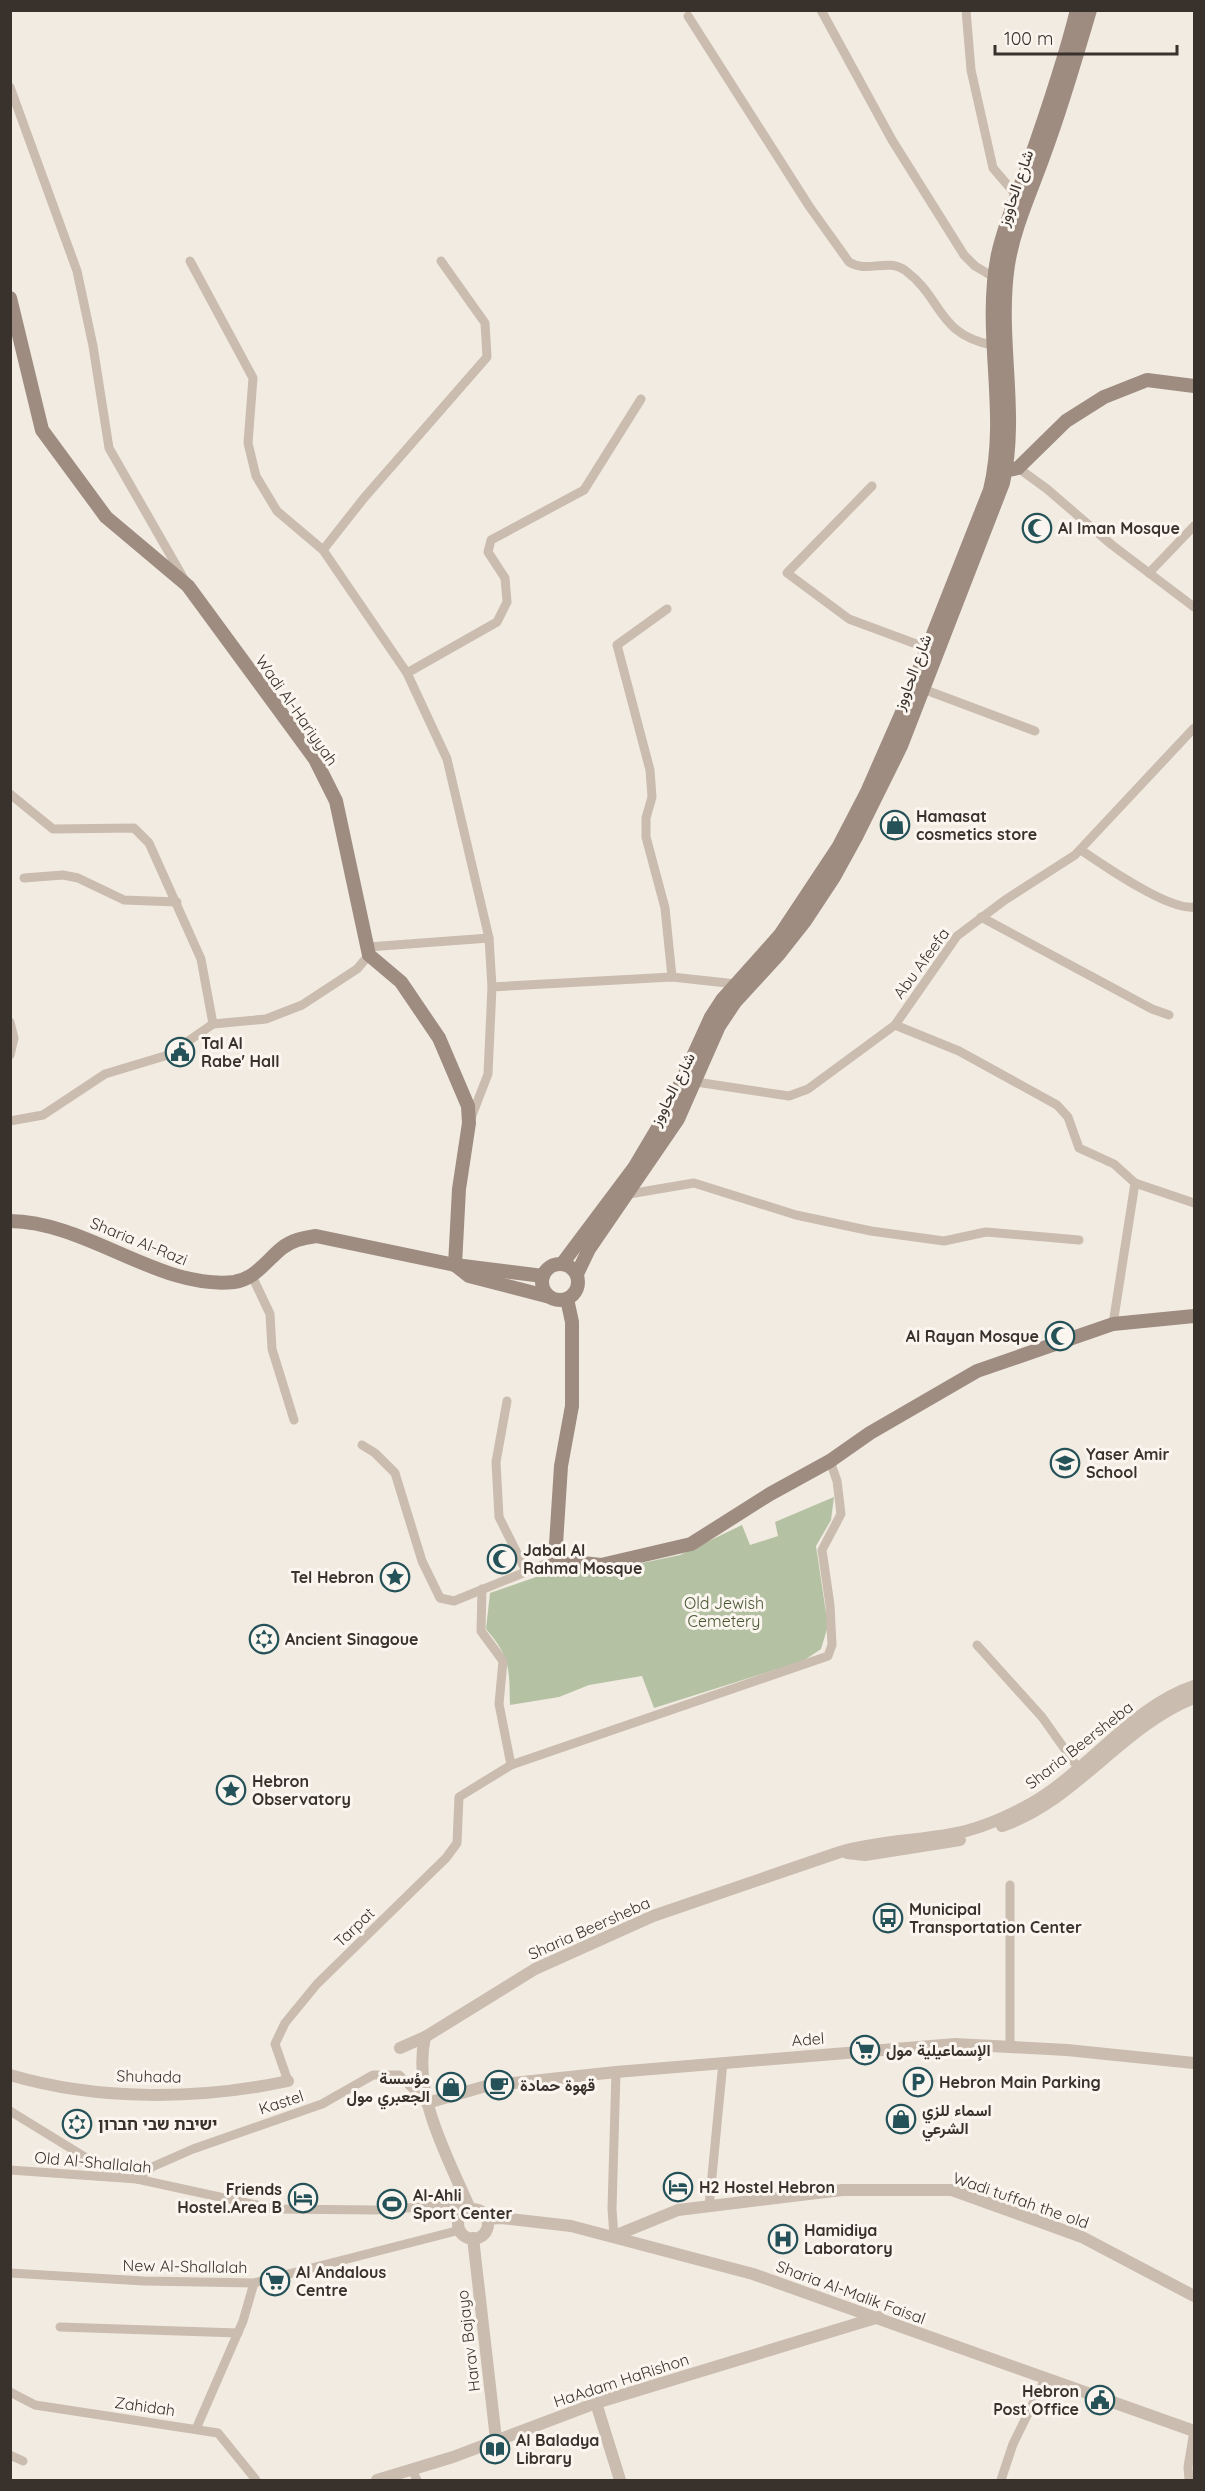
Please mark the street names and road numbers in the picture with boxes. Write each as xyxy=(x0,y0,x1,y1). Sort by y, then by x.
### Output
street label: شارع الحاووز xyxy=(992,147,1039,231)
street label: شارع الحاووز xyxy=(888,631,937,714)
street label: Wadi Al-Hariyyah xyxy=(251,651,343,769)
street label: Abu Afeefa xyxy=(889,924,953,1002)
street label: شارع الحاووز xyxy=(645,1049,701,1131)
street label: Sharia Al-Razi xyxy=(87,1212,191,1270)
street label: Sharia Beersheba xyxy=(1021,1697,1137,1793)
street label: Sharia Beersheba xyxy=(525,1892,653,1964)
street label: Tarpat xyxy=(330,1903,378,1951)
street label: Adel xyxy=(791,2028,825,2050)
street label: Shuhada xyxy=(116,2065,182,2087)
street label: Kastel xyxy=(256,2085,306,2119)
street label: Old Al-Shallalah xyxy=(34,2147,152,2177)
street label: Wadi tuffah the old xyxy=(950,2167,1092,2233)
street label: New Al-Shallalah xyxy=(123,2255,247,2277)
street label: Sharia Al-Malik Faisal xyxy=(774,2256,928,2328)
street label: Harav Bajayo xyxy=(452,2289,484,2393)
street label: HaAdam HaRishon xyxy=(551,2349,691,2411)
street label: Zahidah xyxy=(113,2392,177,2420)

